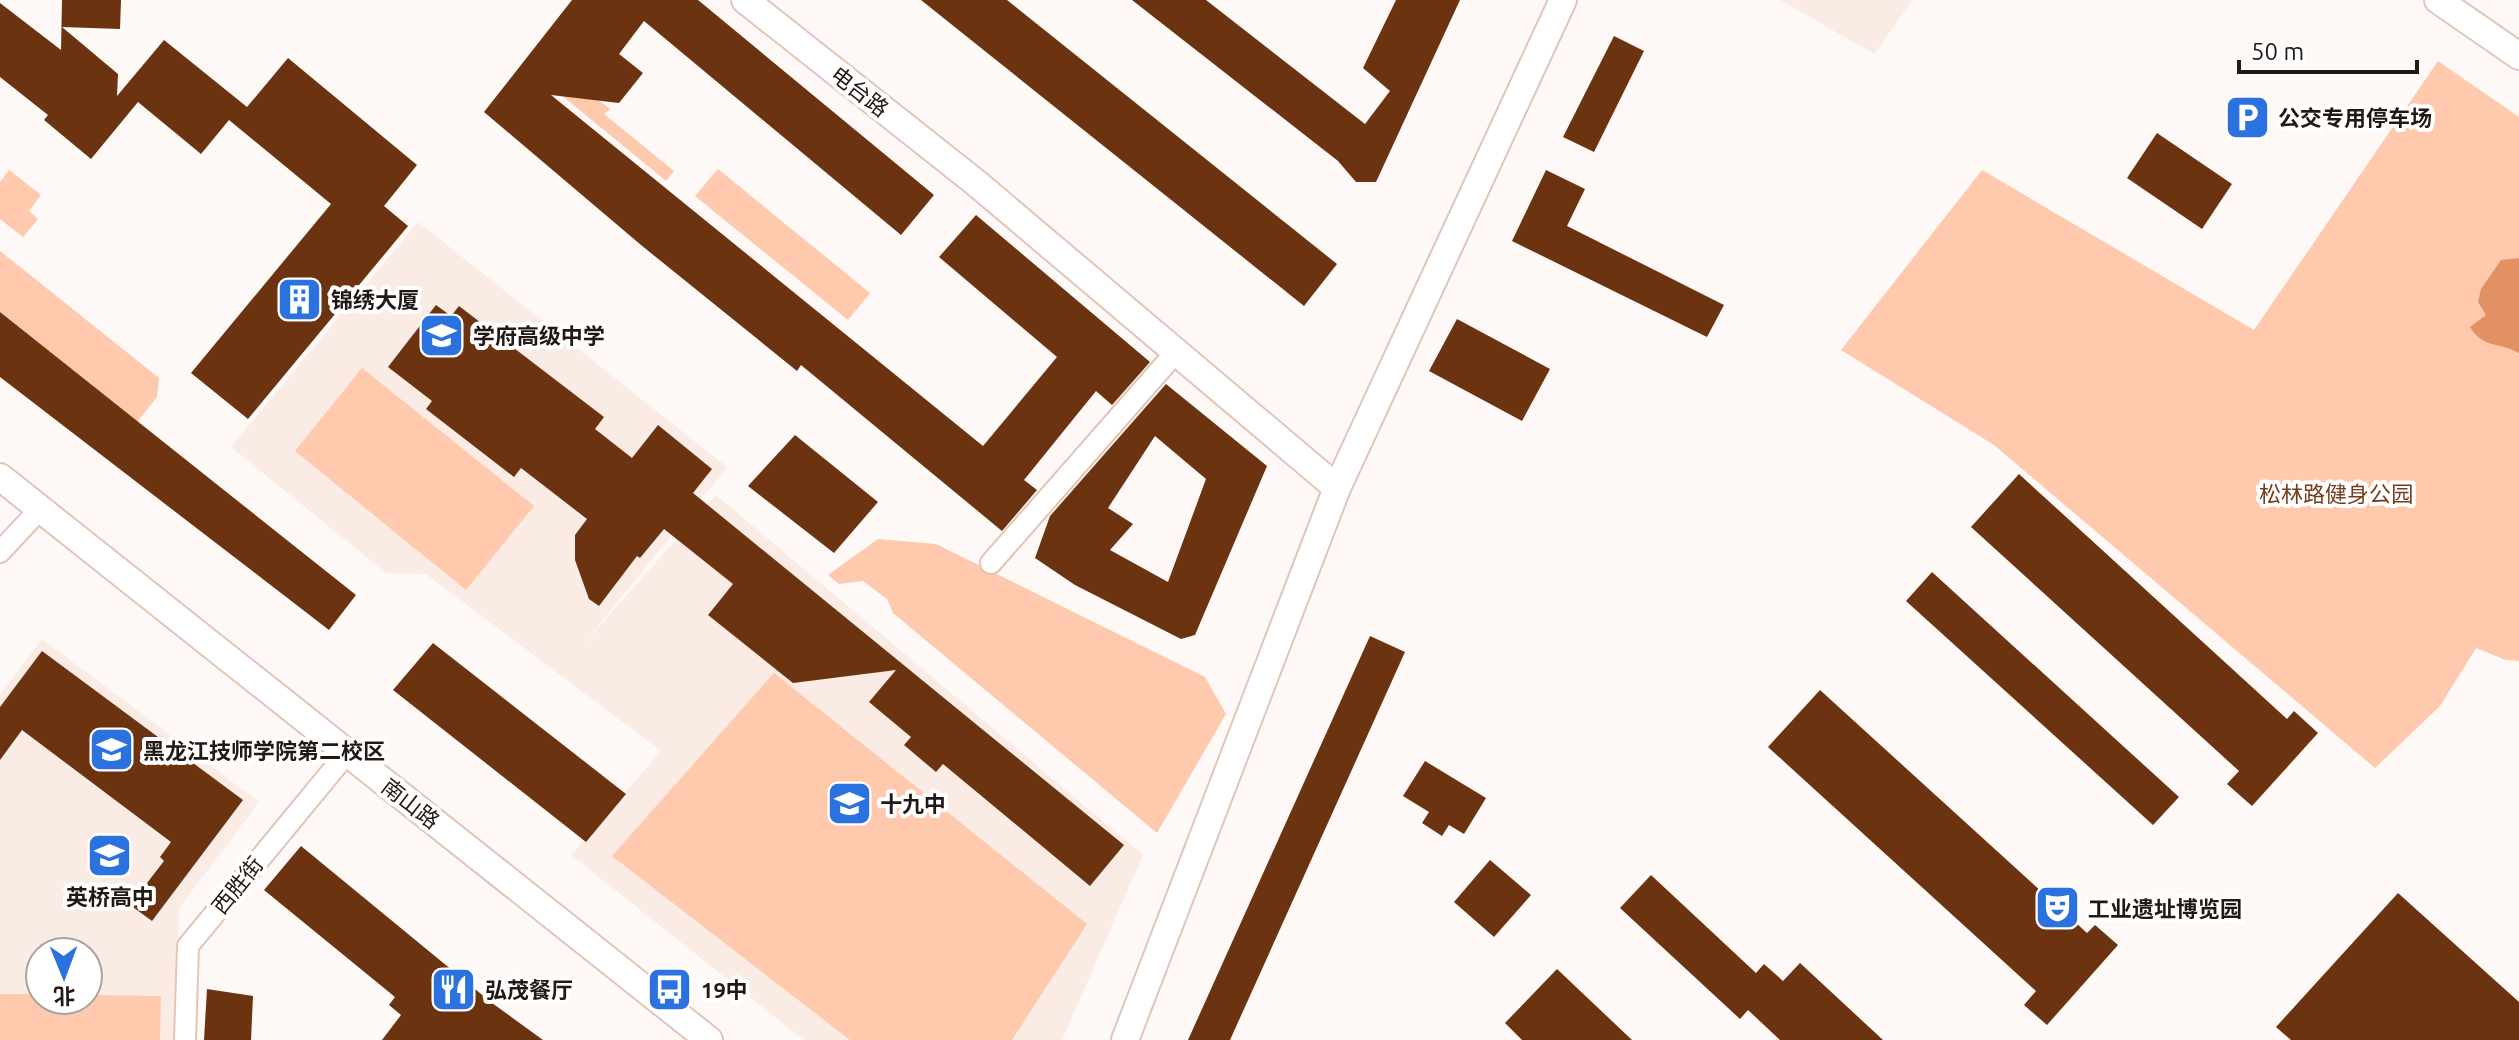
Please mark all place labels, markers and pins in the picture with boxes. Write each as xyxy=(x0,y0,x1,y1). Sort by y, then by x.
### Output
parking icon: 公交专用停车场 xyxy=(2223,93,2271,141)
place label: 公交专用停车场 xyxy=(2278,105,2432,130)
building icon: 锦绣大厦 xyxy=(276,275,324,323)
place label: 锦绣大厦 xyxy=(331,287,419,312)
school or university icon: 学府高级中学 xyxy=(418,311,466,359)
place label: 学府高级中学 xyxy=(473,323,605,348)
school or university icon: 黑龙江技师学院第二校区 xyxy=(88,726,136,774)
place label: 黑龙江技师学院第二校区 xyxy=(143,738,385,763)
school or university icon: 十九中 xyxy=(825,779,873,827)
place label: 十九中 xyxy=(880,791,946,816)
school or university icon: 英桥高中 xyxy=(86,831,134,879)
place label: 英桥高中 xyxy=(66,884,154,909)
theatre icon: 工业遗址博览园 xyxy=(2033,884,2081,932)
place label: 工业遗址博览园 xyxy=(2088,896,2242,921)
restaurant icon: 弘茂餐厅 xyxy=(430,965,478,1013)
bus stop icon: 19中 xyxy=(646,965,694,1013)
place label: 弘茂餐厅 xyxy=(485,977,573,1002)
place label: 19中 xyxy=(701,977,748,1002)

